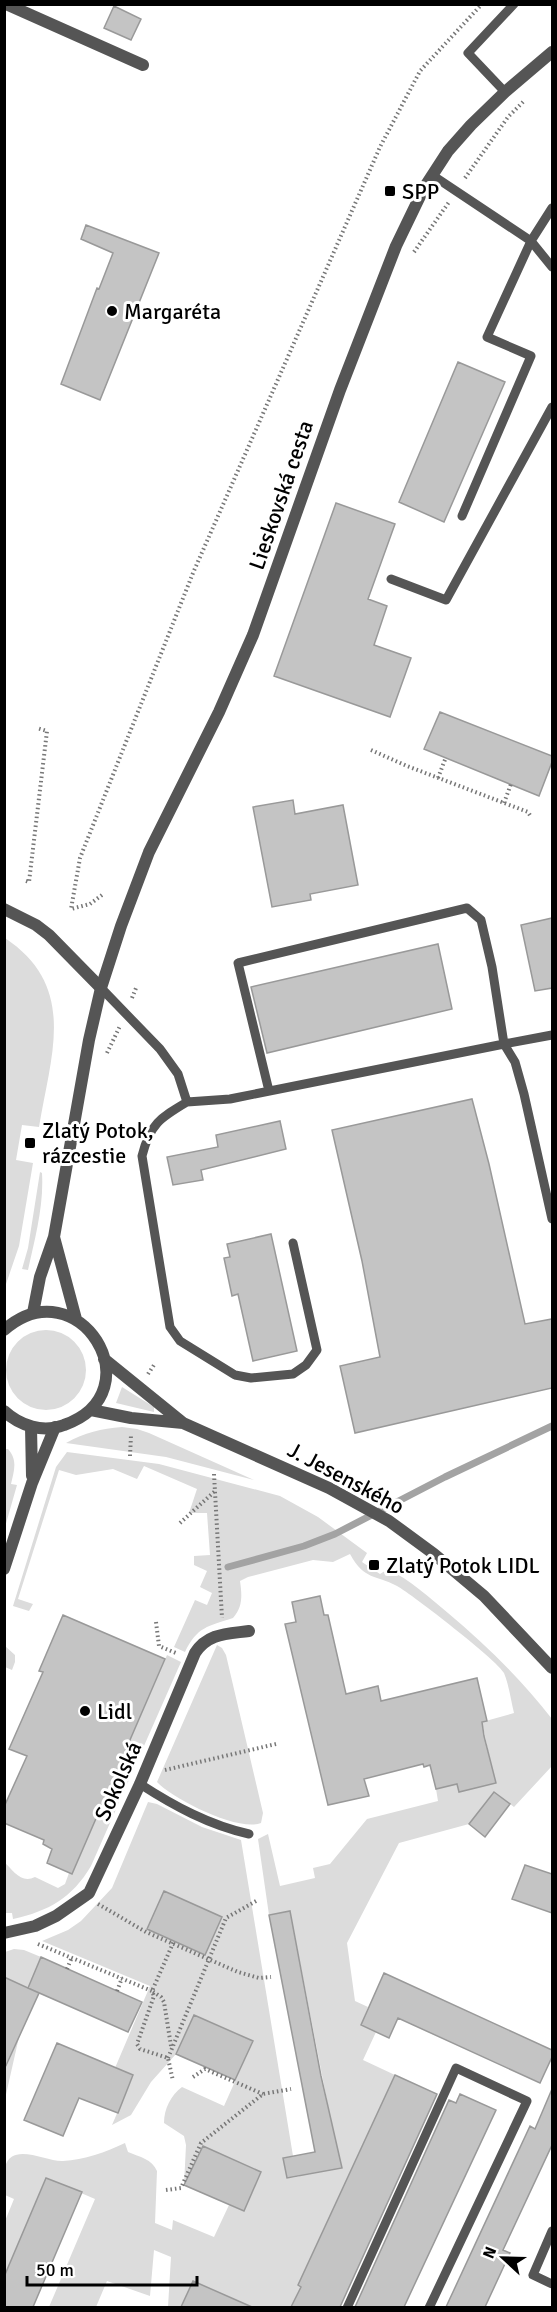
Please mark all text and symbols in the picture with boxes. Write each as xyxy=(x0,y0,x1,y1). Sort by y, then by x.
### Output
place label: SPP xyxy=(402,178,439,205)
marker: SPP xyxy=(383,184,397,198)
place label: Margaréta xyxy=(124,298,221,325)
marker: Margaréta xyxy=(105,304,119,318)
street label: Lieskovská cesta xyxy=(243,417,319,573)
place label: Zlatý Potok, rázcestie xyxy=(42,1117,154,1169)
marker: Zlatý Potok, rázcestie xyxy=(23,1136,37,1150)
street label: J. Jesenského xyxy=(283,1436,409,1520)
place label: Zlatý Potok LIDL xyxy=(386,1552,540,1579)
marker: Zlatý Potok LIDL xyxy=(367,1558,381,1572)
place label: Lidl xyxy=(97,1698,132,1725)
marker: Lidl xyxy=(78,1704,92,1718)
street label: Sokolská xyxy=(89,1737,147,1825)
north arrow xyxy=(473,2228,533,2288)
text: N xyxy=(479,2244,501,2262)
scale bar xyxy=(27,2249,196,2287)
text: 50 m xyxy=(36,2259,74,2281)

